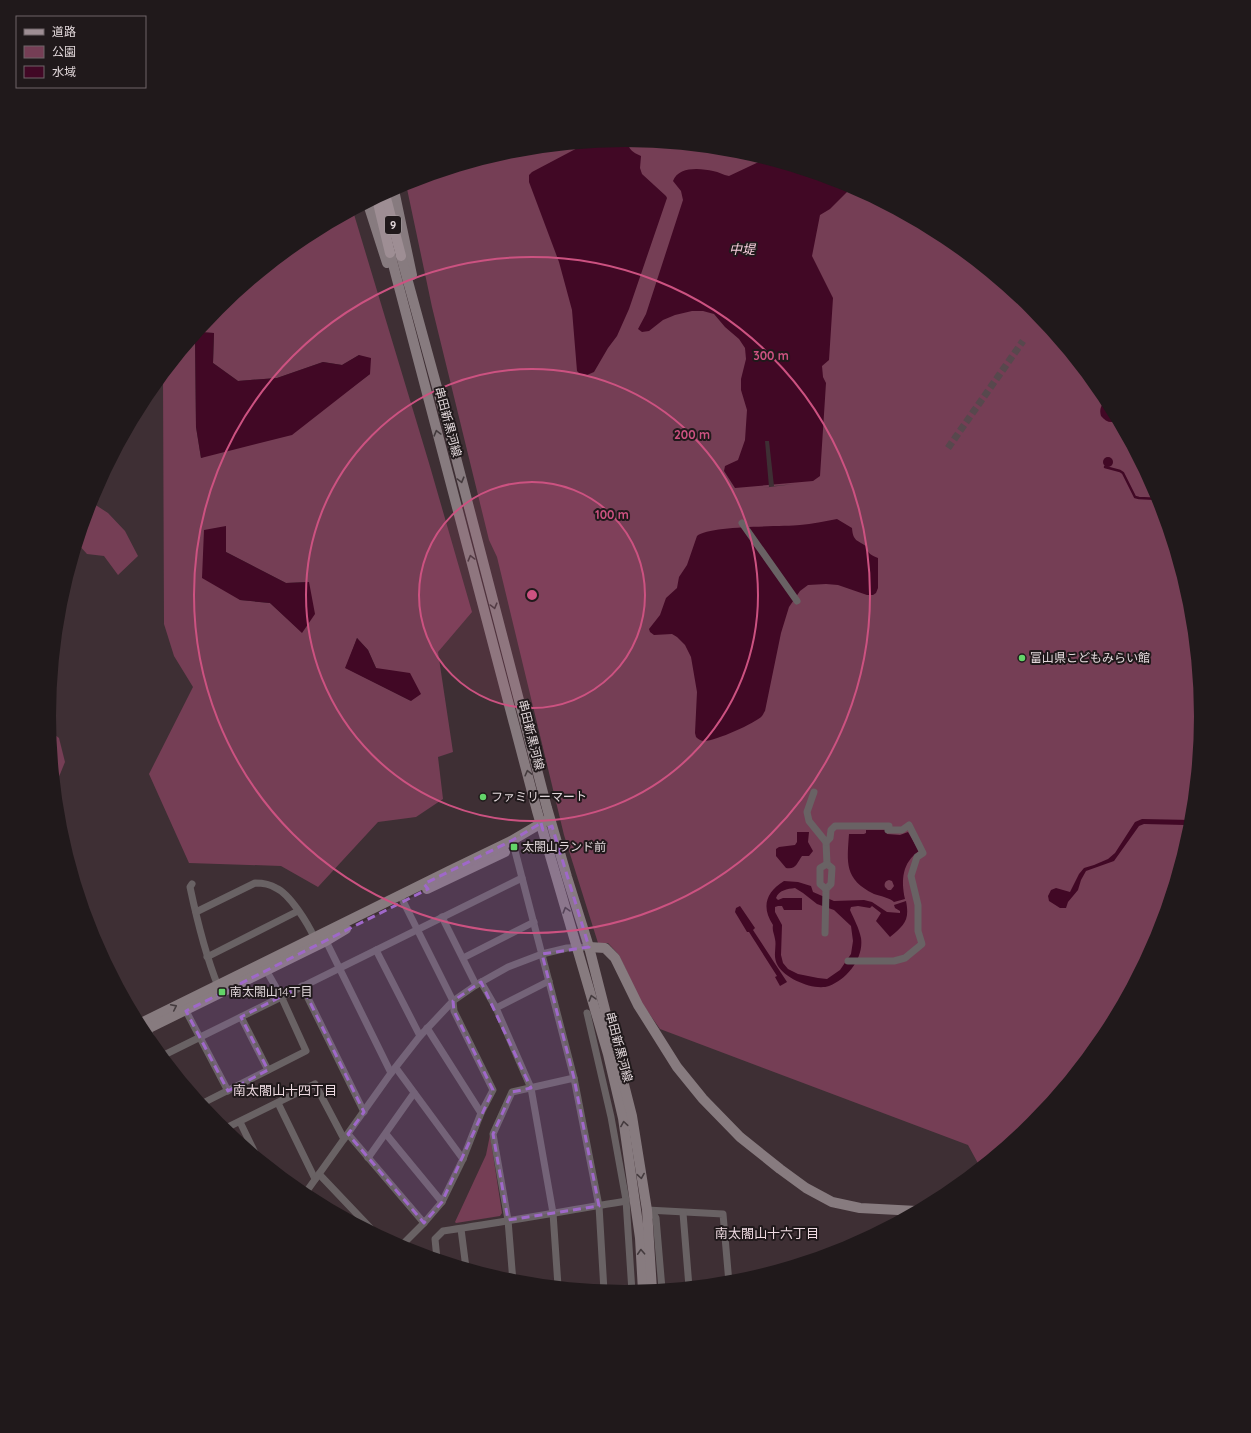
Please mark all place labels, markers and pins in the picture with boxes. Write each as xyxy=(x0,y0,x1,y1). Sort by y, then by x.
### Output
centre of rings xyxy=(525,588,539,602)
place label: 富山県こどもみらい館 xyxy=(1030,650,1150,665)
marker: 富山県こどもみらい館 xyxy=(1017,653,1027,663)
place label: ファミリーマート xyxy=(491,789,587,804)
marker: ファミリーマート xyxy=(478,792,488,802)
place label: 太閤山ランド前 xyxy=(522,839,606,854)
marker: 太閤山ランド前 xyxy=(509,842,519,852)
place label: 南太閤山14丁目 xyxy=(230,984,313,999)
marker: 南太閤山14丁目 xyxy=(217,987,227,997)

